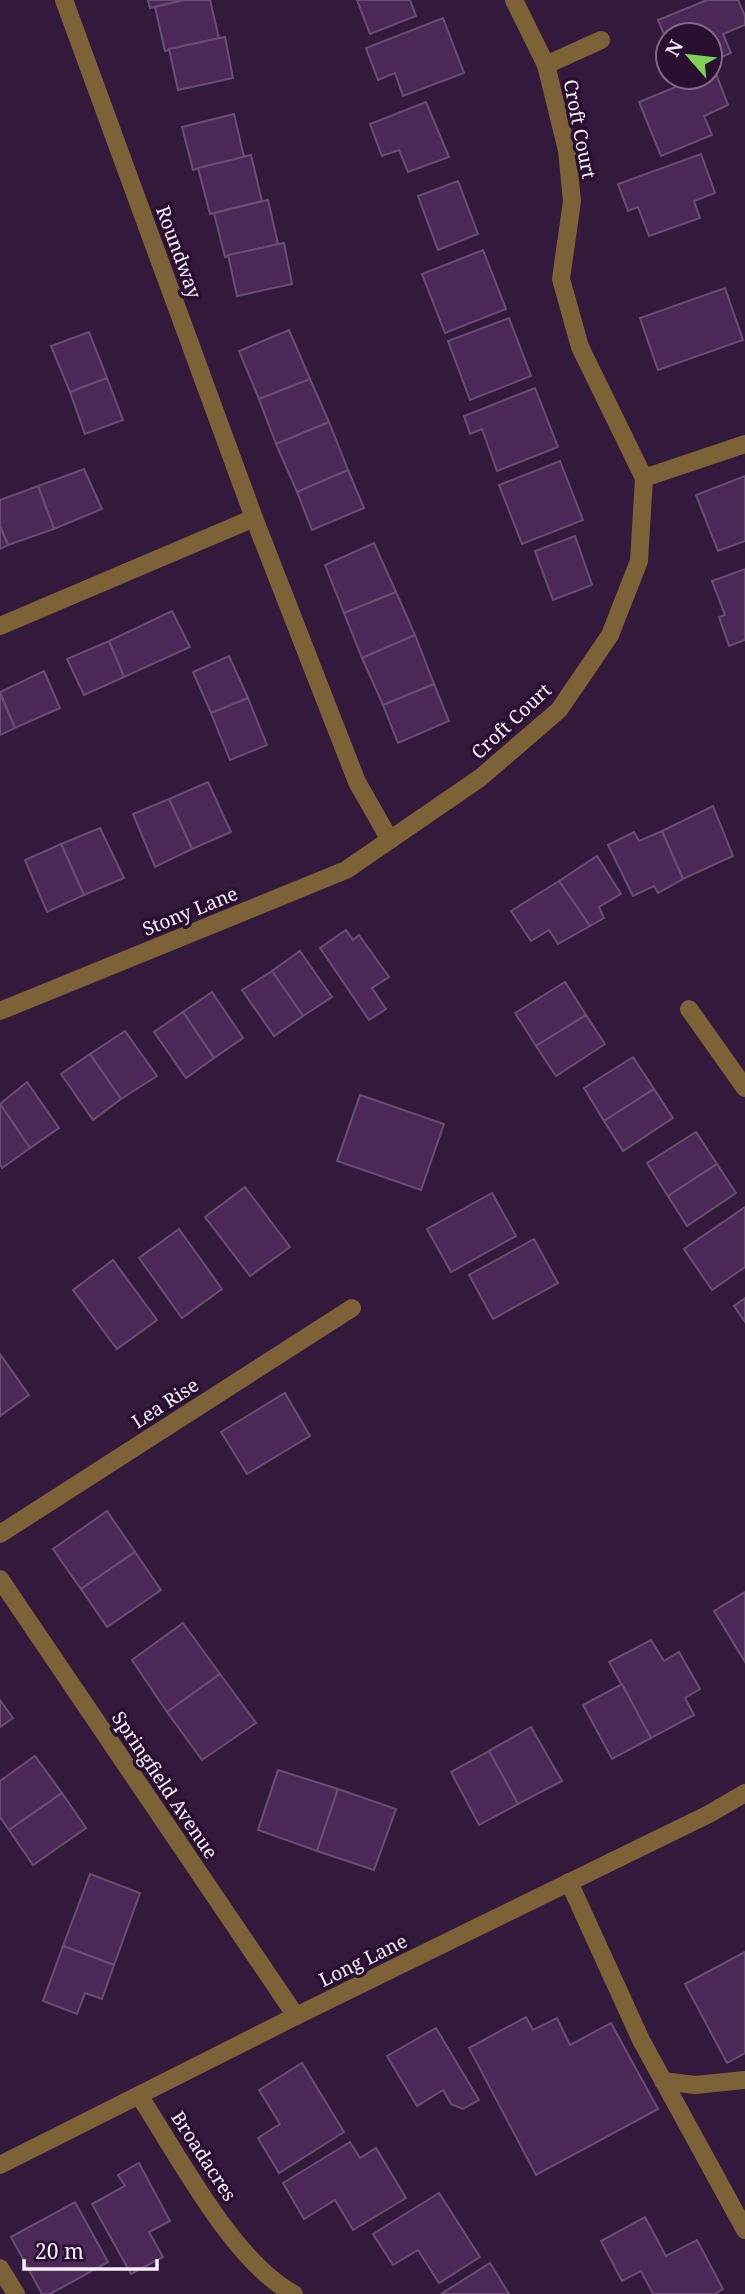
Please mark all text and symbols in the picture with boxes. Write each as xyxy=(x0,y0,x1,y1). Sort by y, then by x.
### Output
north arrow xyxy=(654,21,724,91)
text: N xyxy=(659,35,689,61)
street label: Croft Court xyxy=(558,77,602,181)
street label: Roundway xyxy=(150,202,208,302)
street label: Croft Court xyxy=(465,677,557,765)
street label: Stony Lane xyxy=(139,880,241,942)
street label: Lea Rise xyxy=(127,1372,203,1434)
street label: Springfield Avenue xyxy=(106,1706,224,1864)
street label: Long Lane xyxy=(315,1927,411,1993)
street label: Broadacres xyxy=(165,2106,243,2206)
scale bar xyxy=(24,2228,158,2272)
text: 20 m xyxy=(35,2237,84,2265)

